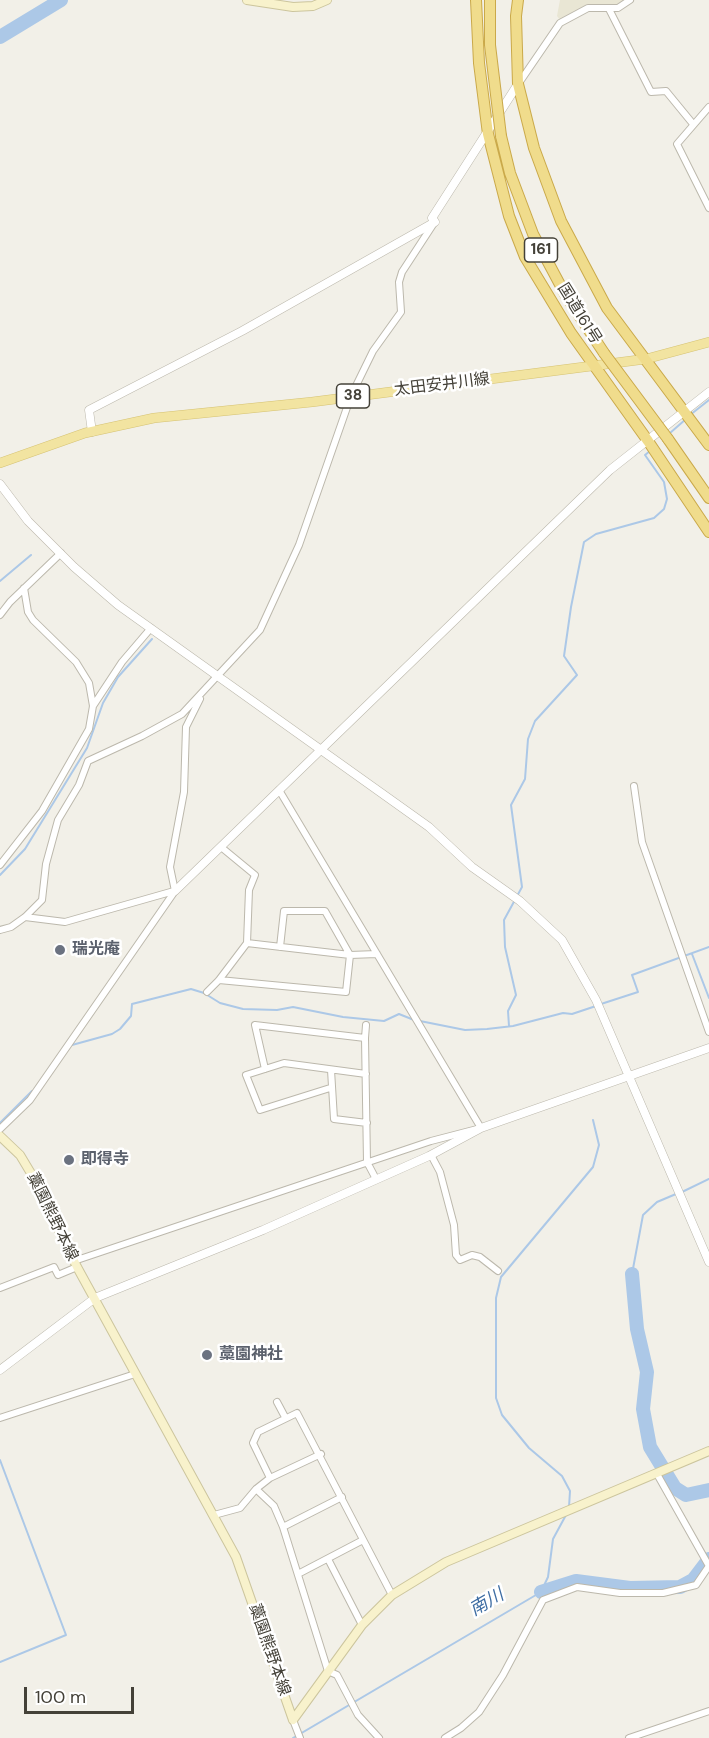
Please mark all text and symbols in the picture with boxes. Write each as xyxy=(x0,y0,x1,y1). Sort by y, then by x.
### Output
road number: 161 xyxy=(524,238,558,262)
street label: 国道161号 xyxy=(553,280,605,348)
street label: 太田安井川線 xyxy=(393,370,491,400)
road number: 38 xyxy=(336,384,370,408)
place label: 瑞光庵 xyxy=(72,940,120,960)
marker: 瑞光庵 xyxy=(53,943,67,957)
place label: 即得寺 xyxy=(81,1150,129,1170)
marker: 即得寺 xyxy=(62,1153,76,1167)
street label: 藁園熊野本線 xyxy=(22,1170,82,1264)
place label: 藁園神社 xyxy=(219,1345,283,1365)
marker: 藁園神社 xyxy=(200,1348,214,1362)
water label: 南川 xyxy=(466,1585,508,1621)
street label: 藁園熊野本線 xyxy=(244,1601,294,1699)
scale bar xyxy=(27,1675,136,1713)
text: 100 m xyxy=(35,1685,86,1709)

